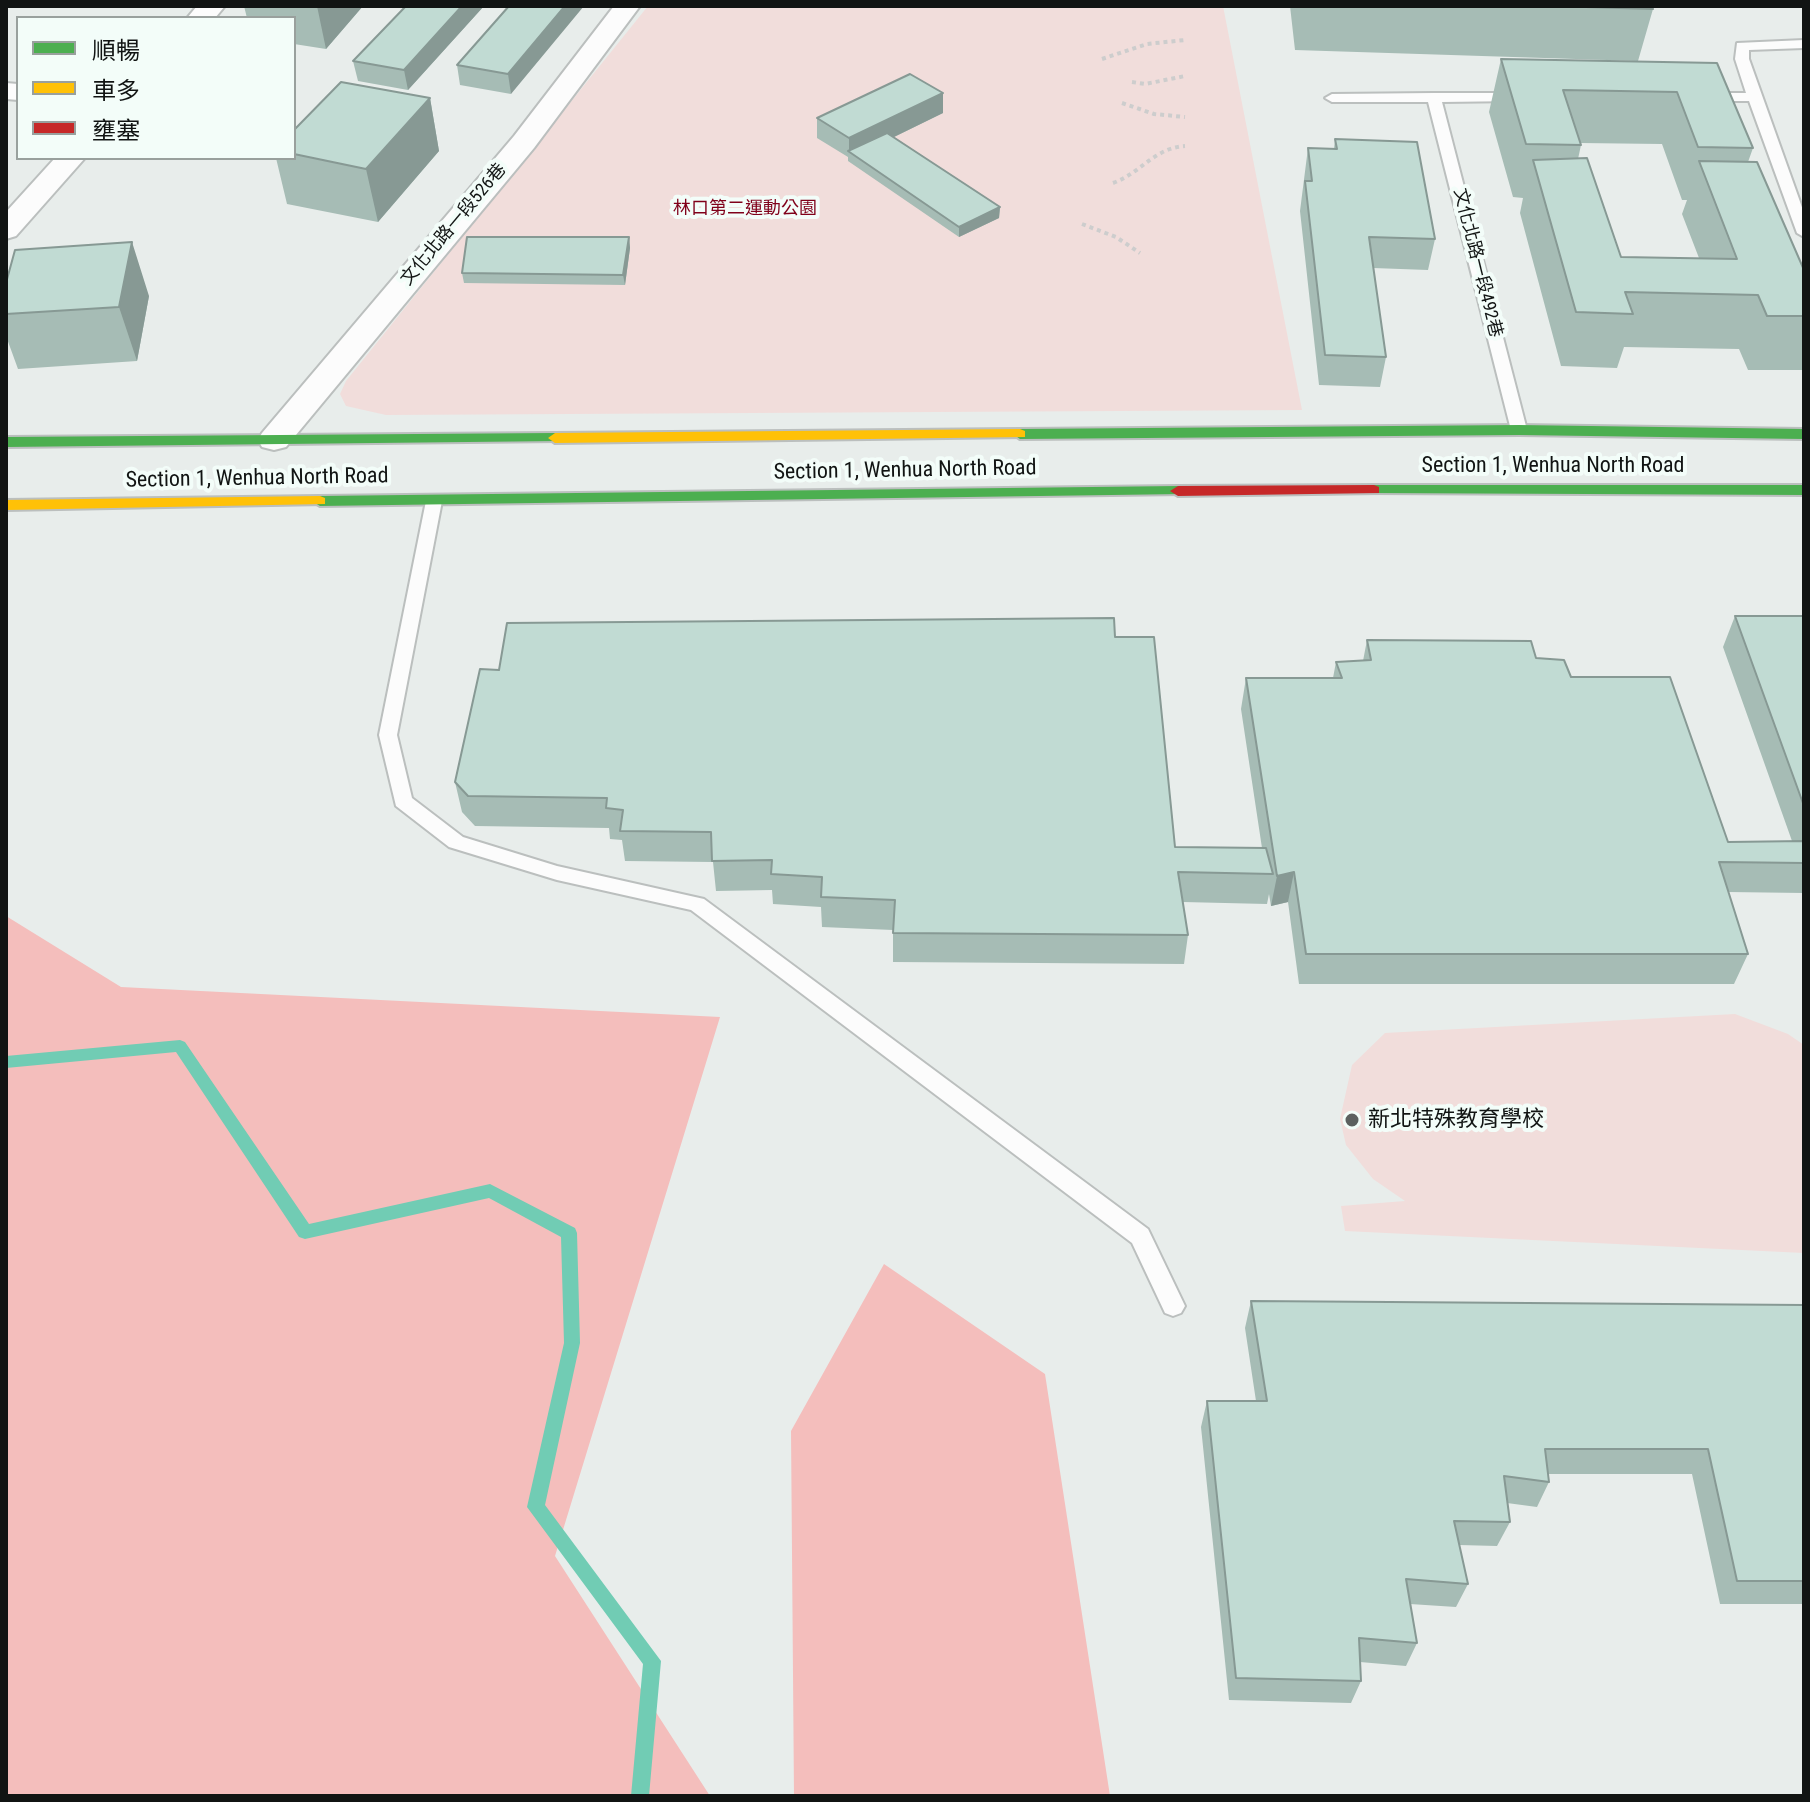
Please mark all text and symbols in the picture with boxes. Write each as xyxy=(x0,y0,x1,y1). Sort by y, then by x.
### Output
legend xyxy=(16,16,296,160)
text: 順暢 xyxy=(92,37,140,65)
text: 車多 xyxy=(92,77,140,105)
text: 壅塞 xyxy=(92,117,140,145)
street label: 文化北路一段526巷 xyxy=(397,160,511,290)
street label: 文化北路一段492巷 xyxy=(1448,186,1506,340)
park label: 林口第二運動公園 xyxy=(673,198,817,220)
street label: Section 1, Wenhua North Road xyxy=(1422,453,1684,479)
street label: Section 1, Wenhua North Road xyxy=(773,456,1037,486)
street label: Section 1, Wenhua North Road xyxy=(125,464,389,494)
place label: 新北特殊教育學校 xyxy=(1368,1107,1544,1133)
marker: 新北特殊教育學校 xyxy=(1343,1111,1361,1129)

